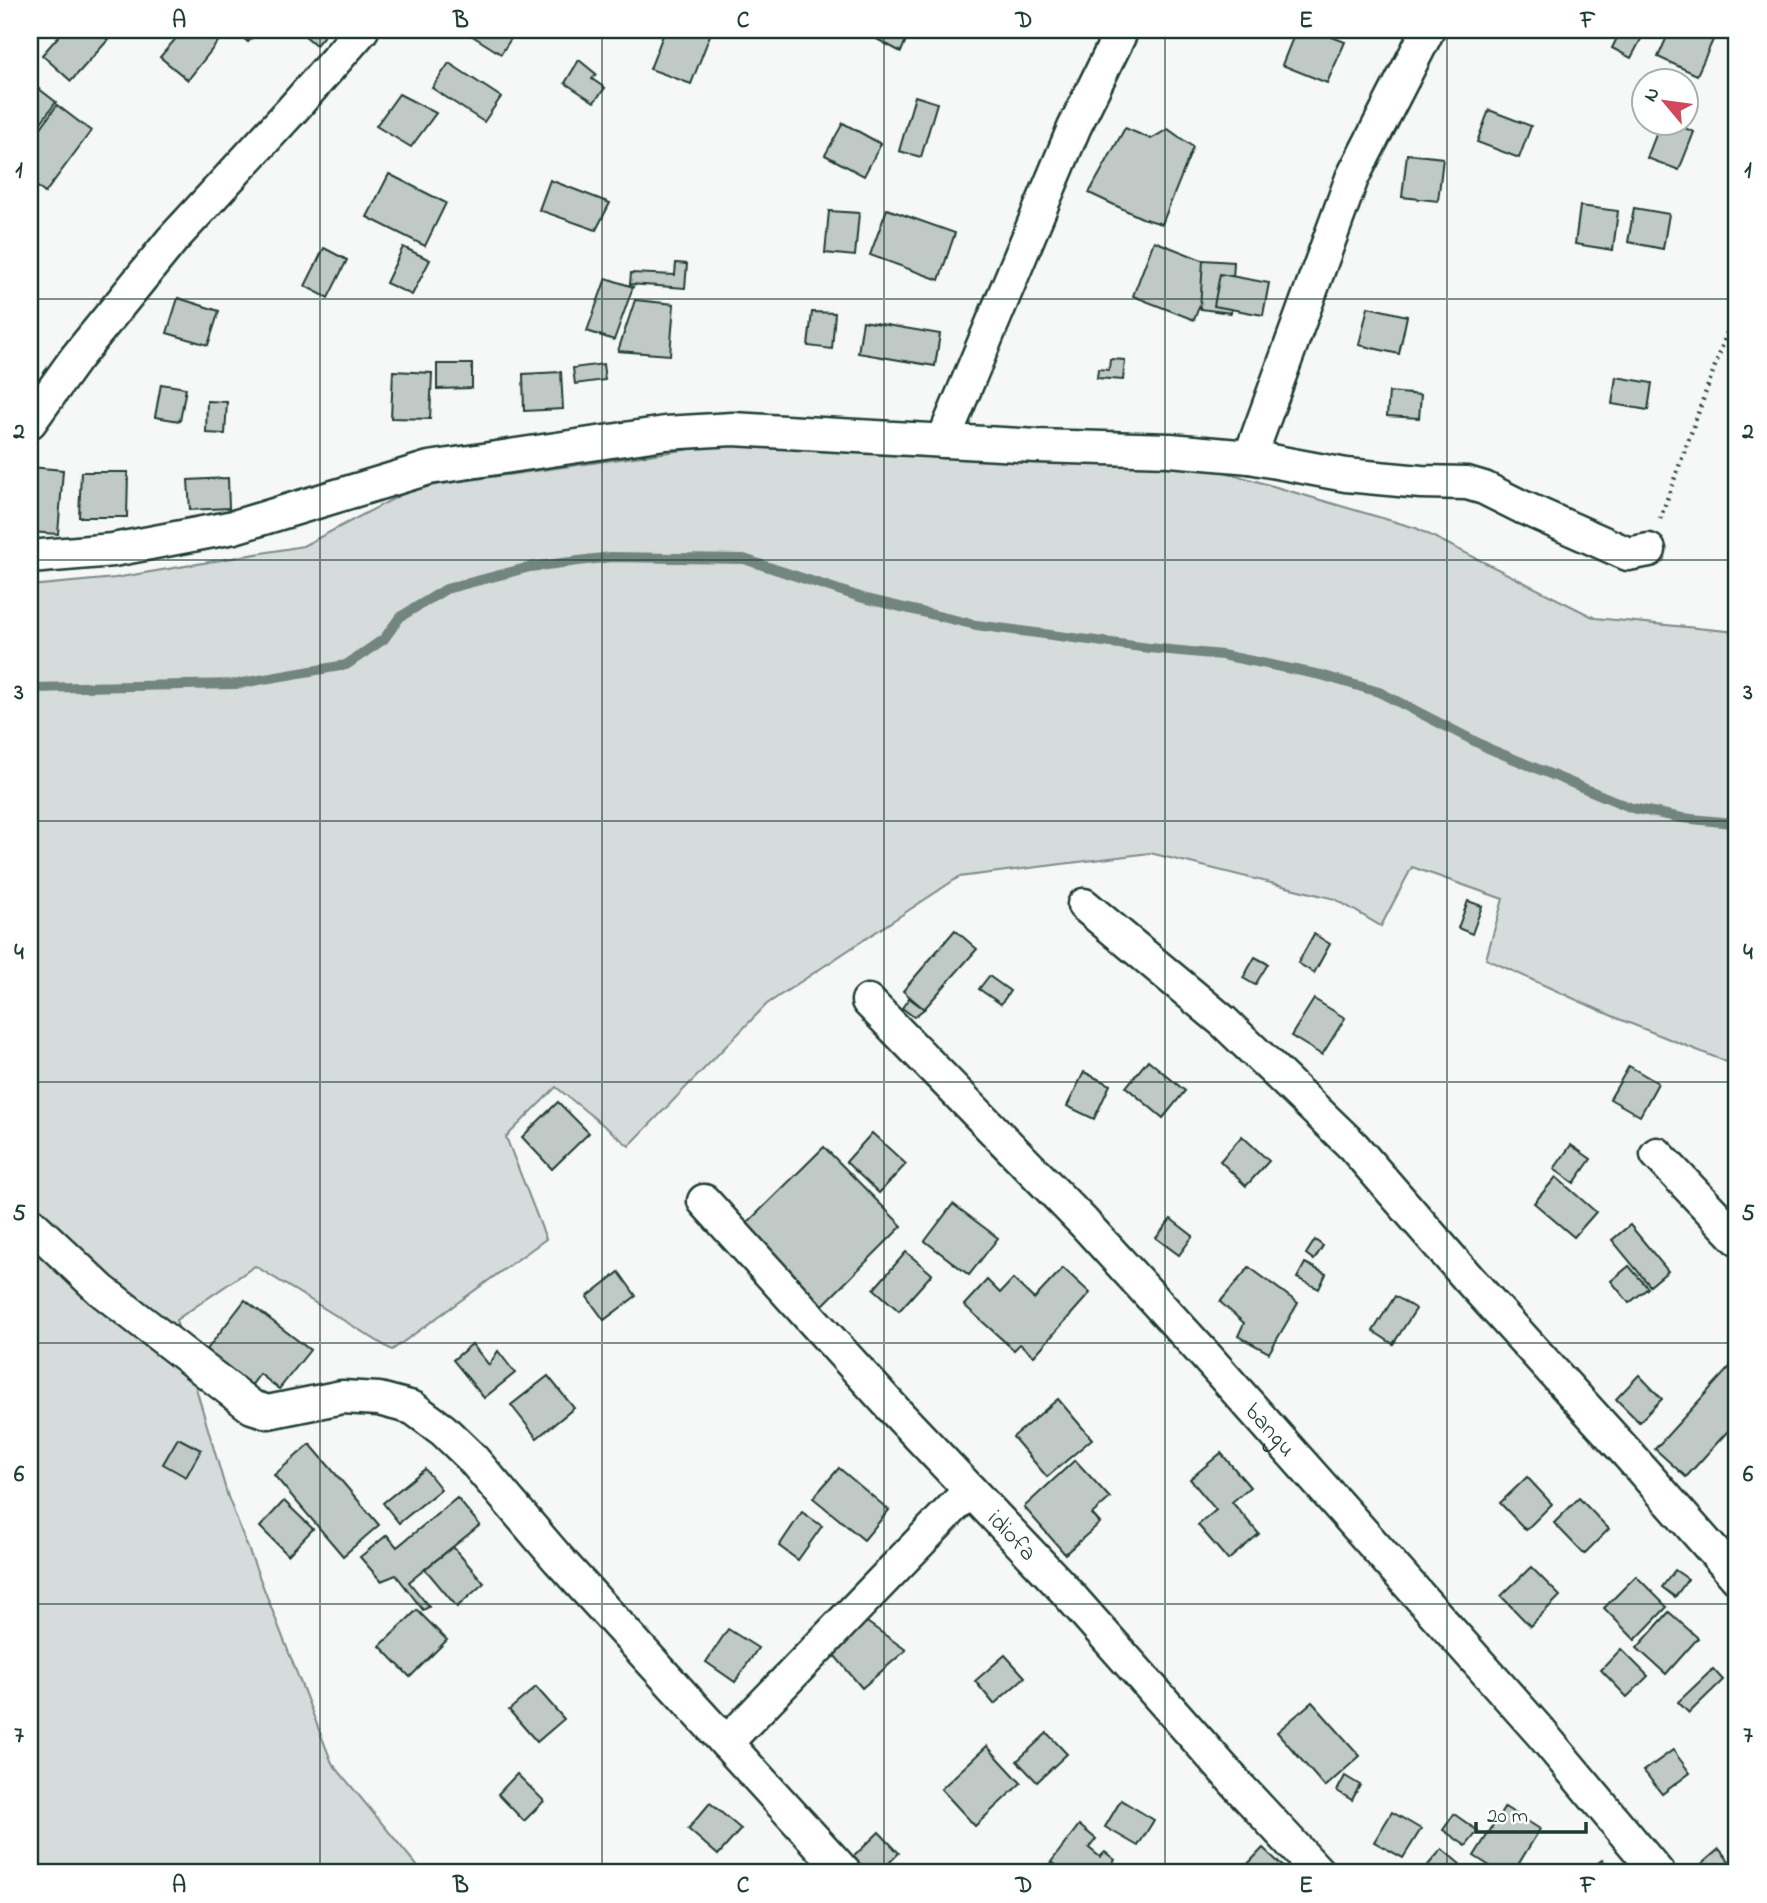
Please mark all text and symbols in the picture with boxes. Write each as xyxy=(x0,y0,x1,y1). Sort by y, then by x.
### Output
text: A xyxy=(172,5,186,38)
text: B xyxy=(452,5,469,38)
text: C xyxy=(737,5,750,38)
text: D xyxy=(1015,5,1032,38)
text: E xyxy=(1299,5,1313,38)
text: F xyxy=(1580,5,1596,38)
north arrow xyxy=(1630,66,1700,136)
text: N xyxy=(1637,83,1667,107)
text: 1 xyxy=(15,155,23,188)
text: 1 xyxy=(1744,155,1752,188)
text: 2 xyxy=(12,416,25,449)
text: 2 xyxy=(1741,416,1754,449)
text: 3 xyxy=(13,677,24,710)
text: 3 xyxy=(1742,677,1753,710)
text: 4 xyxy=(14,937,24,970)
text: 4 xyxy=(1743,937,1753,970)
text: 5 xyxy=(12,1198,26,1231)
text: 5 xyxy=(1741,1198,1755,1231)
street label: bangu xyxy=(1235,1396,1303,1466)
text: 6 xyxy=(14,1459,25,1492)
text: 6 xyxy=(1743,1459,1754,1492)
street label: idiofa xyxy=(978,1503,1044,1570)
text: 7 xyxy=(14,1720,24,1753)
text: 7 xyxy=(1743,1720,1753,1753)
scale bar xyxy=(1476,1791,1587,1835)
text: 20 m xyxy=(1487,1802,1528,1832)
text: A xyxy=(172,1870,186,1903)
text: B xyxy=(452,1870,469,1903)
text: C xyxy=(737,1870,750,1903)
text: D xyxy=(1015,1870,1032,1903)
text: E xyxy=(1299,1870,1313,1903)
text: F xyxy=(1580,1870,1596,1903)

